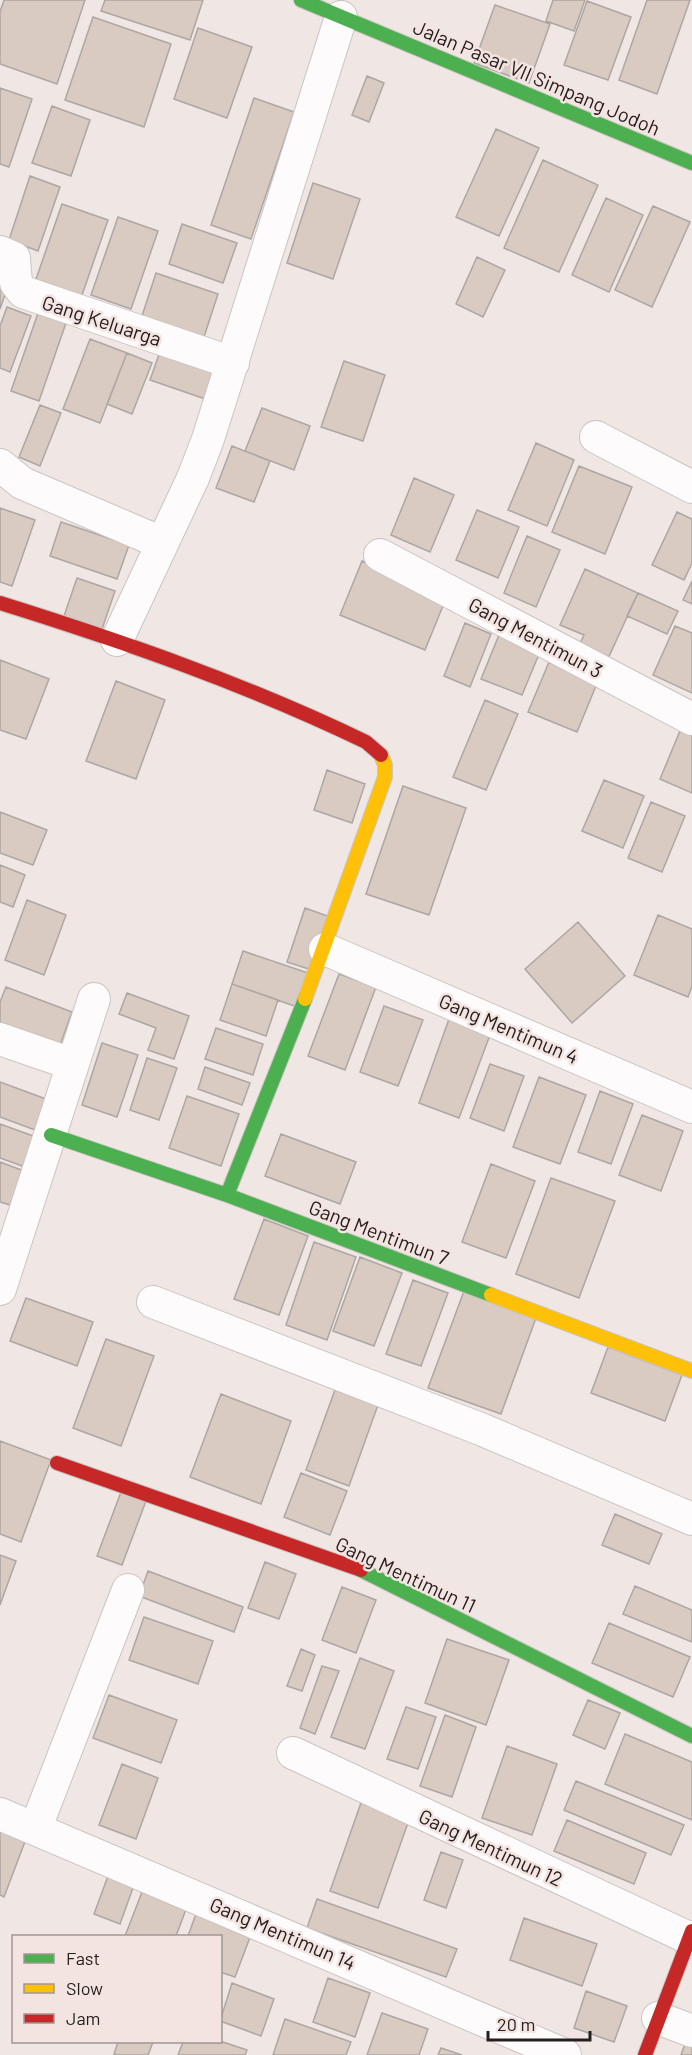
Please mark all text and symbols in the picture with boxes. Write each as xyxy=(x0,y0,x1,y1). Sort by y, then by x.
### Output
street label: Jalan Pasar VII Simpang Jodoh xyxy=(410,14,664,140)
street label: Gang Keluarga xyxy=(39,289,165,351)
street label: Gang Mentimun 3 xyxy=(465,592,607,682)
street label: Gang Mentimun 4 xyxy=(436,988,582,1068)
street label: Gang Mentimun 7 xyxy=(306,1194,453,1270)
street label: Gang Mentimun 11 xyxy=(332,1531,480,1617)
street label: Gang Mentimun 12 xyxy=(415,1803,567,1891)
street label: Gang Mentimun 14 xyxy=(207,1891,359,1975)
legend xyxy=(12,1935,222,2043)
text: Fast xyxy=(66,1947,100,1969)
text: Slow xyxy=(66,1977,103,1999)
scale bar xyxy=(488,2004,590,2042)
text: Jam xyxy=(66,2007,100,2029)
text: 20 m xyxy=(497,2013,535,2035)

